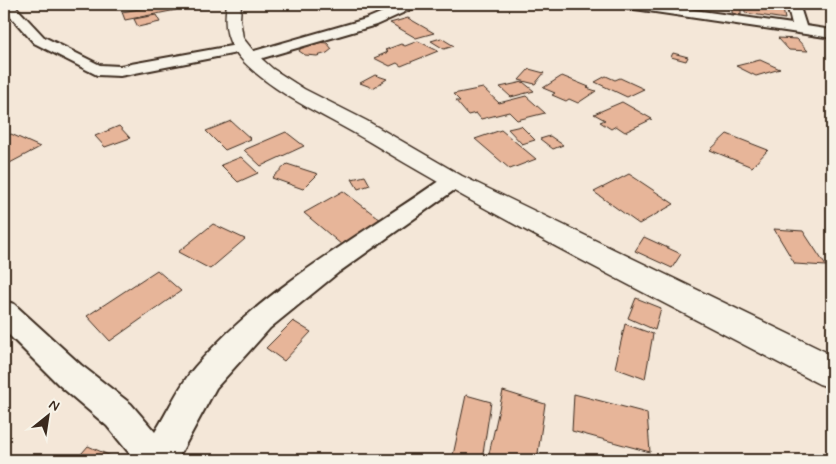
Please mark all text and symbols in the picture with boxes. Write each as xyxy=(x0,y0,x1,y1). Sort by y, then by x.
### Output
north arrow xyxy=(22,392,72,442)
text: N xyxy=(45,395,63,416)

